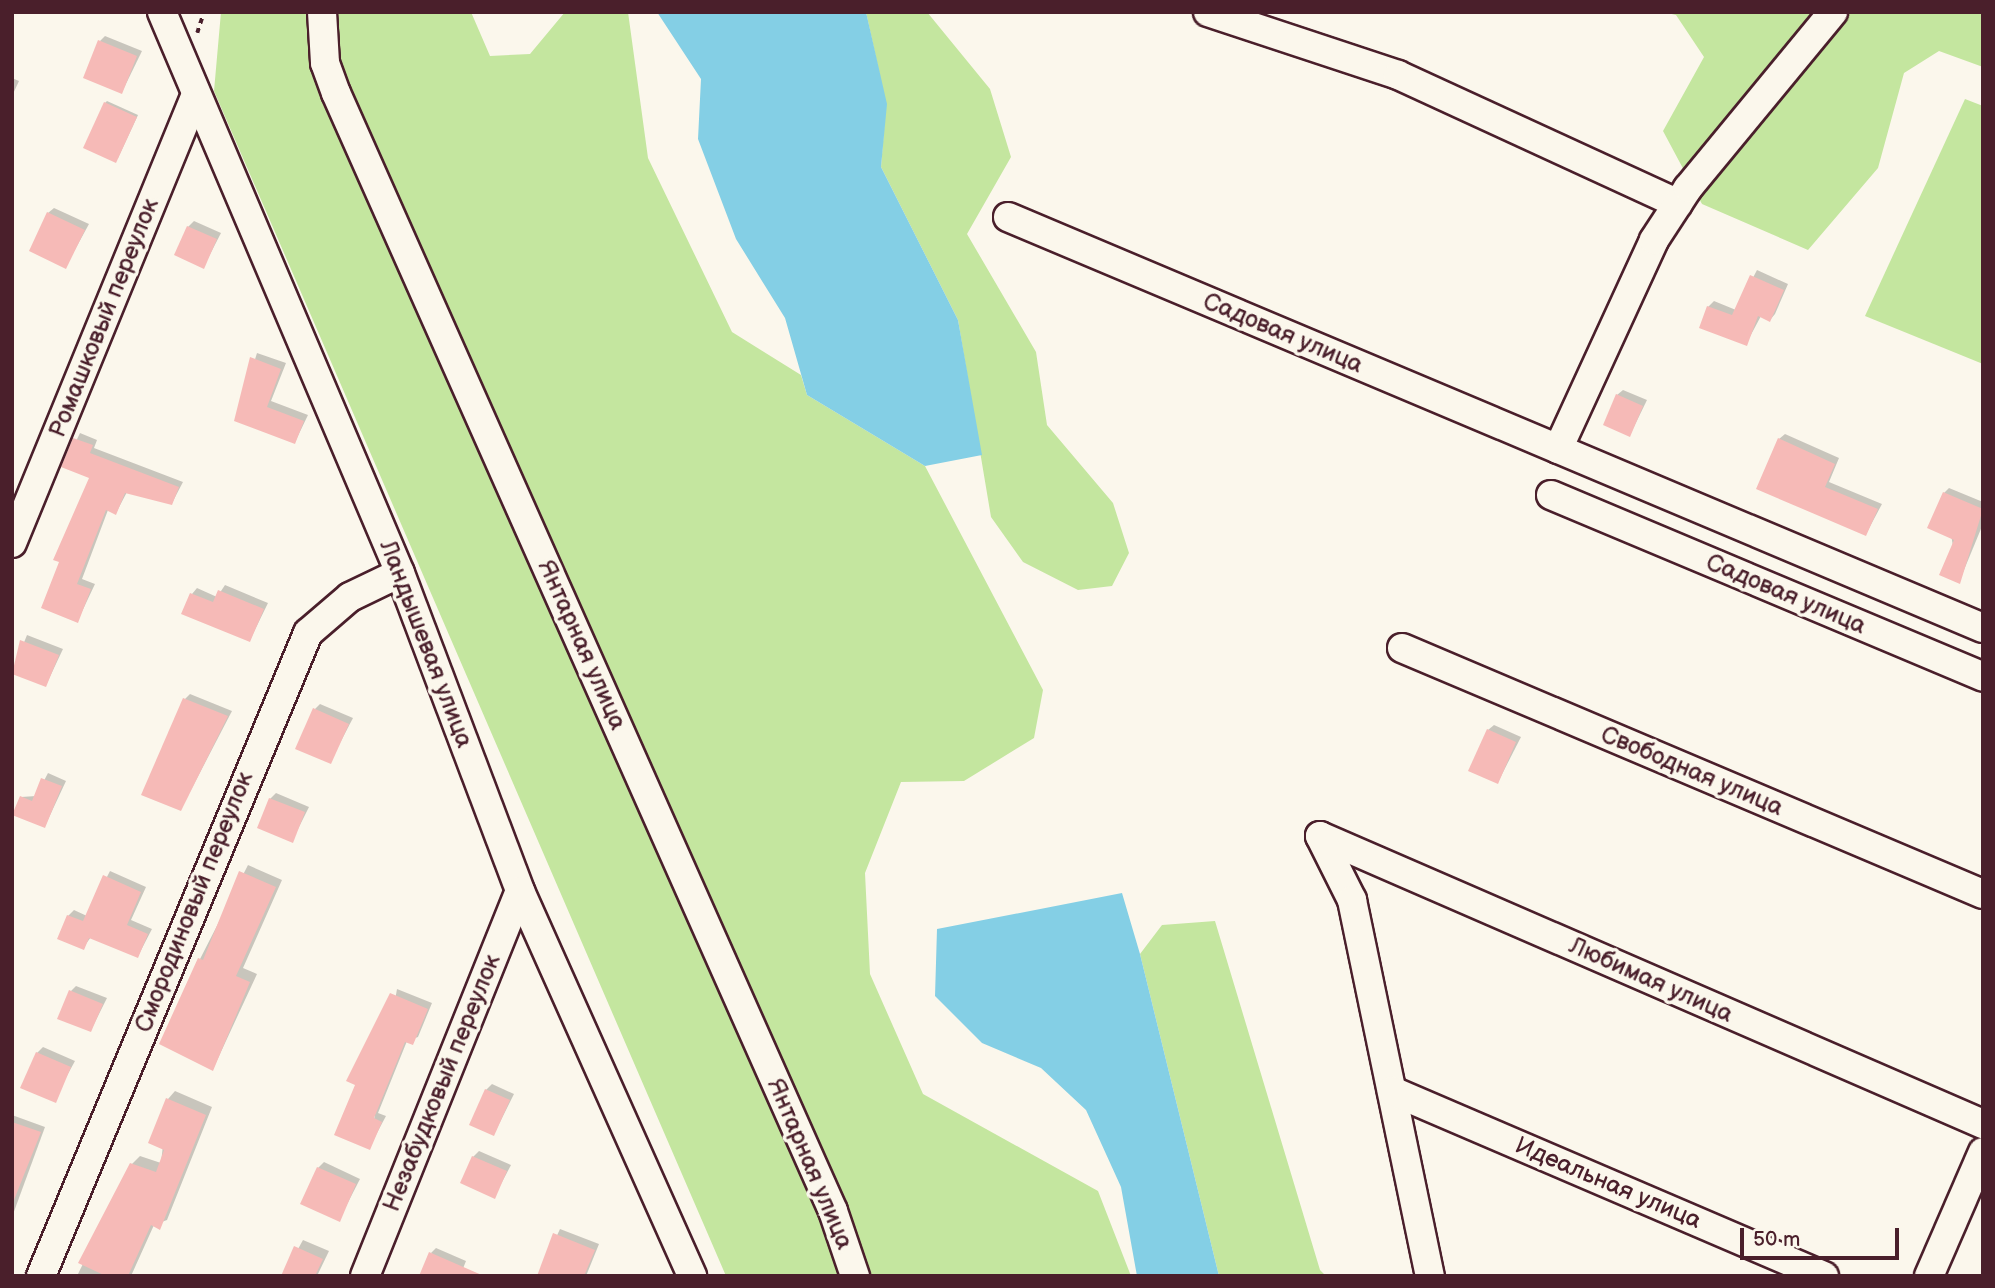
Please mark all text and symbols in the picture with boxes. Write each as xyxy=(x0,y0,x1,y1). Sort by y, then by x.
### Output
street label: Ромашковый переулок xyxy=(43,194,165,442)
street label: Садовая улица xyxy=(1199,286,1367,380)
street label: Ландышевая улица xyxy=(373,536,479,752)
street label: Садовая улица xyxy=(1702,547,1870,641)
street label: Янтарная улица xyxy=(532,556,632,734)
street label: Свободная улица xyxy=(1597,720,1787,822)
street label: Смородиновый переулок xyxy=(129,768,259,1036)
street label: Любимая улица xyxy=(1565,931,1737,1029)
street label: Незабудковый переулок xyxy=(377,950,507,1216)
street label: Янтарная улица xyxy=(761,1074,859,1254)
street label: Идеальная улица xyxy=(1511,1131,1705,1235)
scale bar xyxy=(1743,1214,1902,1258)
text: 50 m xyxy=(1753,1227,1800,1252)

